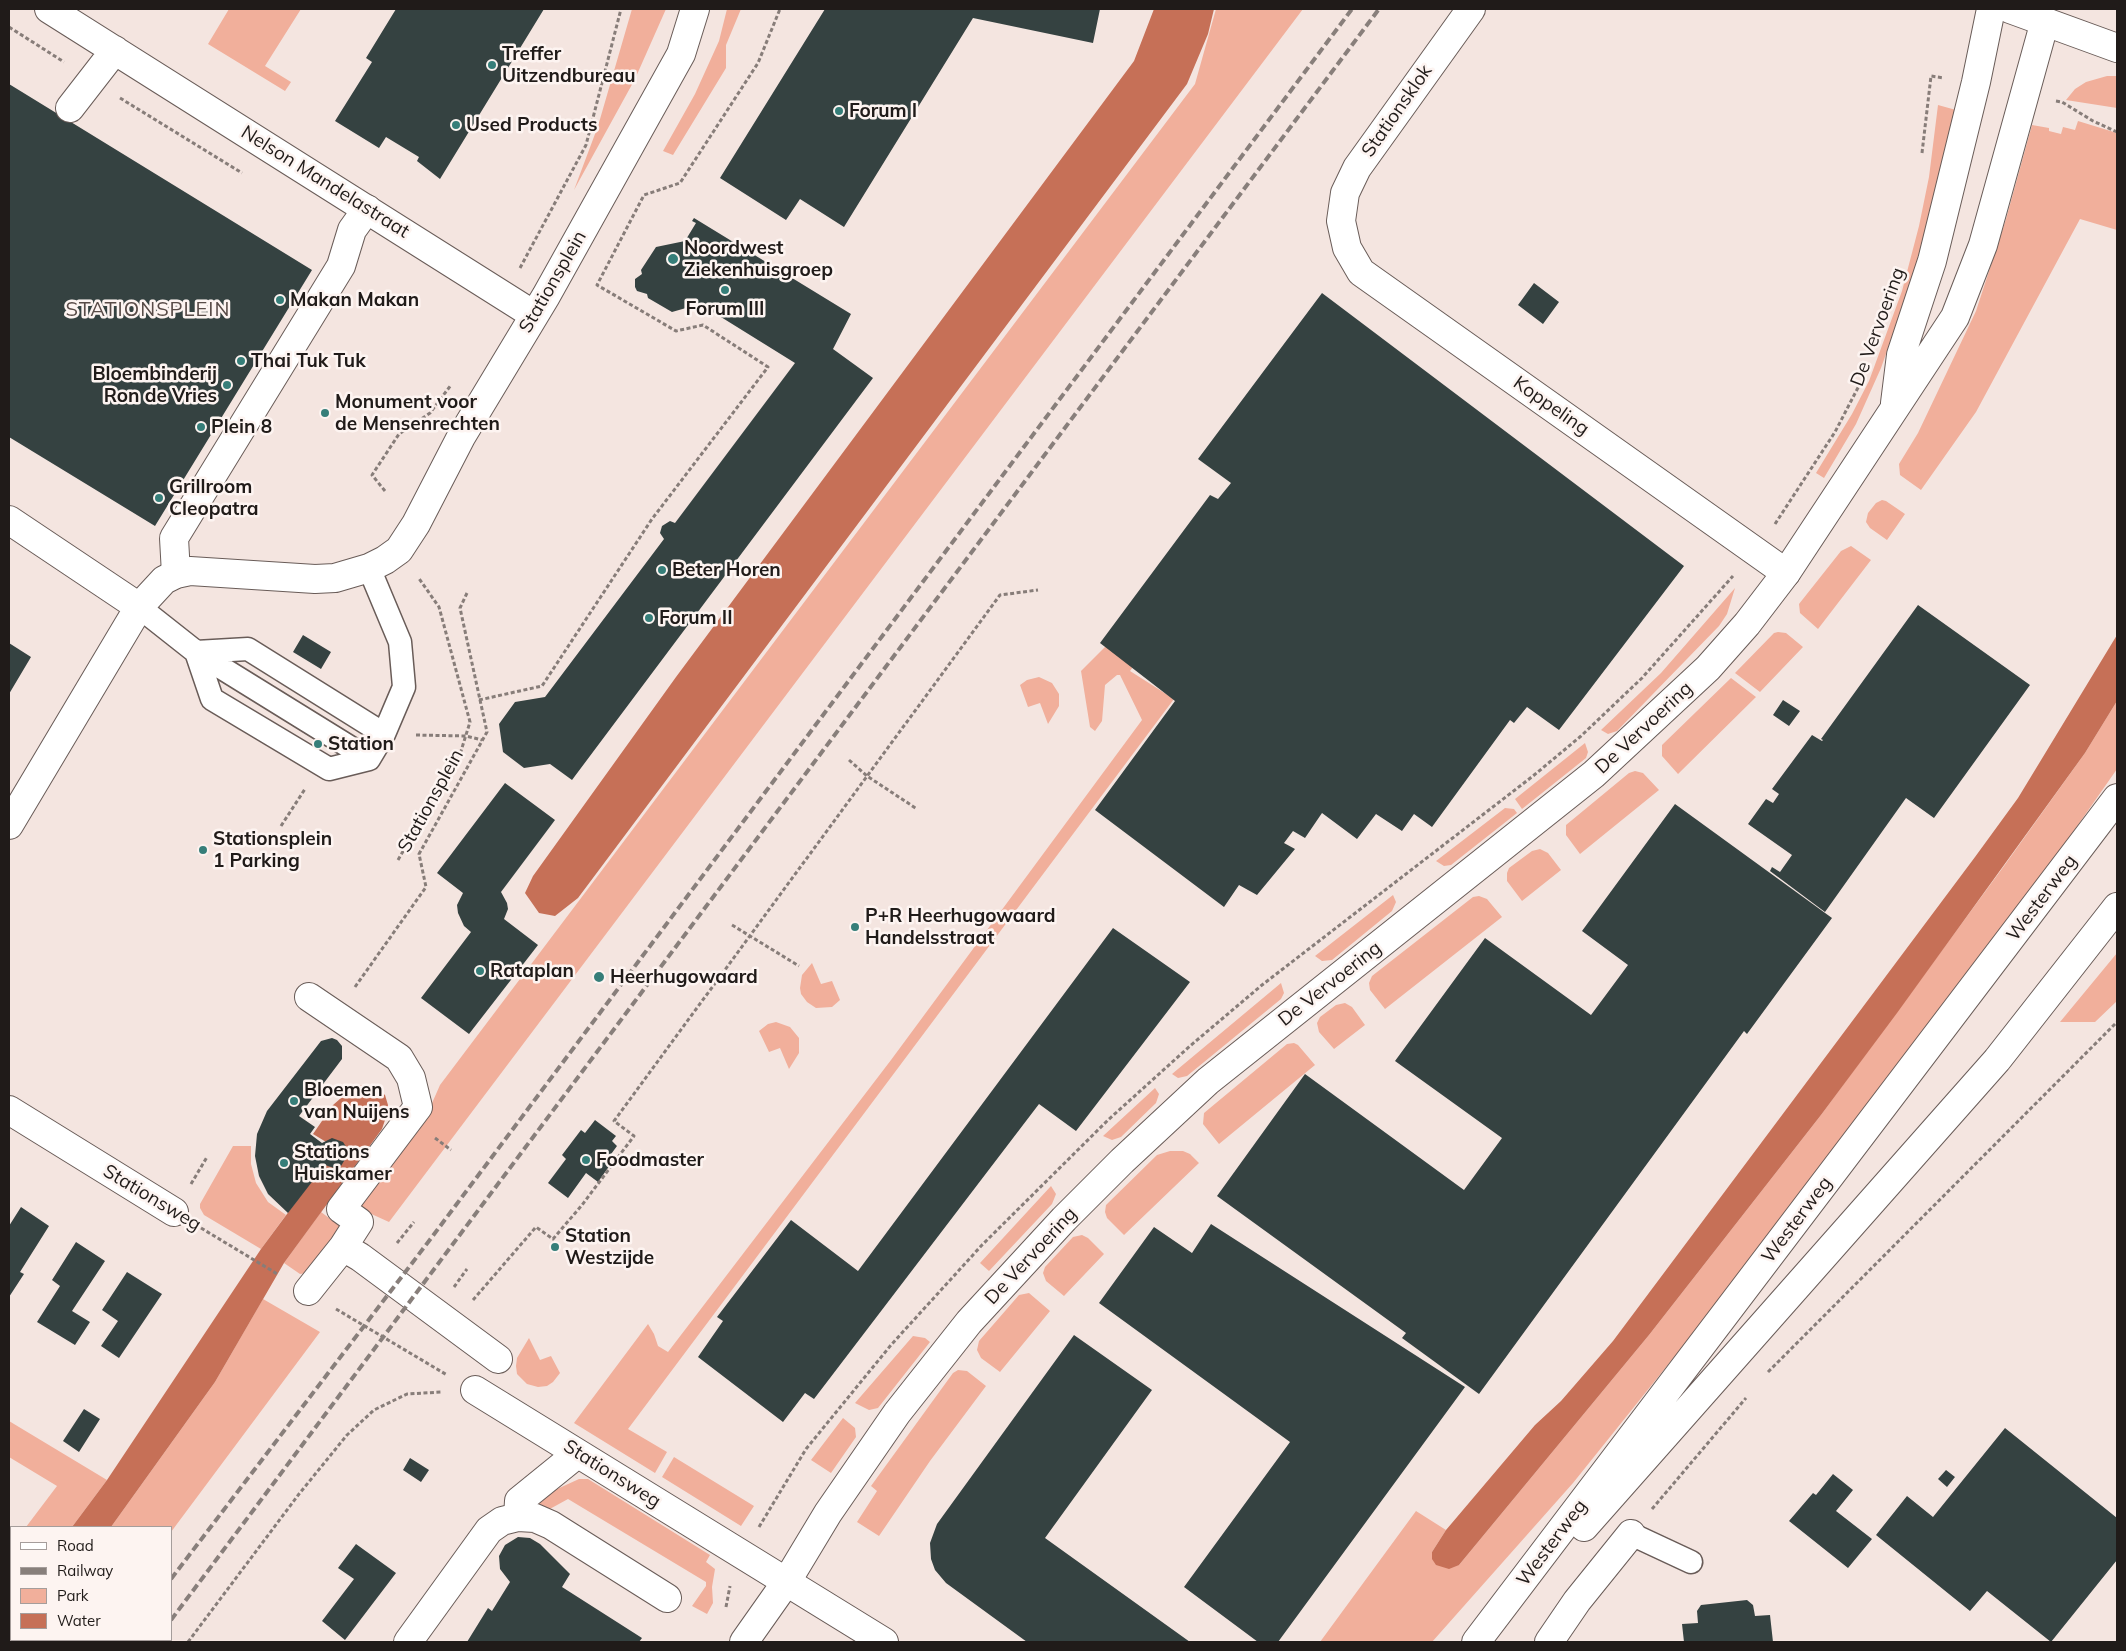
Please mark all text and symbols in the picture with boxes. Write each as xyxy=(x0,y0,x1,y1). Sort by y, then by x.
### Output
place label: Treffer Uitzendbureau xyxy=(502,43,636,87)
marker: Treffer Uitzendbureau xyxy=(486,59,498,71)
street label: Stationsklok xyxy=(1357,60,1437,162)
place label: Forum I xyxy=(849,100,917,122)
marker: Forum I xyxy=(833,105,845,117)
place label: Used Products xyxy=(466,114,597,136)
marker: Used Products xyxy=(450,119,462,131)
street label: Nelson Mandelastraat xyxy=(237,121,413,243)
street label: Stationsplein xyxy=(515,227,591,337)
place label: Noordwest Ziekenhuisgroep xyxy=(684,237,833,281)
marker: Noordwest Ziekenhuisgroep xyxy=(666,252,680,266)
street label: De Vervoering xyxy=(1846,265,1910,389)
marker: Forum III xyxy=(719,284,731,296)
place label: Makan Makan xyxy=(290,289,419,311)
marker: Makan Makan xyxy=(274,294,286,306)
district label: STATIONSPLEIN xyxy=(64,298,232,322)
place label: Forum III xyxy=(685,298,765,320)
place label: Thai Tuk Tuk xyxy=(251,350,366,372)
marker: Thai Tuk Tuk xyxy=(235,355,247,367)
place label: Bloembinderij Ron de Vries xyxy=(92,363,217,407)
street label: Koppeling xyxy=(1509,372,1593,440)
marker: Bloembinderij Ron de Vries xyxy=(221,379,233,391)
place label: Monument voor de Mensenrechten xyxy=(335,391,500,435)
marker: Monument voor de Mensenrechten xyxy=(319,407,331,419)
place label: Plein 8 xyxy=(211,416,272,438)
marker: Plein 8 xyxy=(195,421,207,433)
place label: Grillroom Cleopatra xyxy=(169,476,259,520)
marker: Grillroom Cleopatra xyxy=(153,492,165,504)
place label: Beter Horen xyxy=(672,559,781,581)
marker: Beter Horen xyxy=(656,564,668,576)
place label: Forum II xyxy=(659,607,733,629)
marker: Forum II xyxy=(643,612,655,624)
street label: De Vervoering xyxy=(1591,677,1697,779)
place label: Station xyxy=(328,733,394,755)
marker: Station xyxy=(312,738,324,750)
street label: Stationsplein xyxy=(393,745,469,857)
place label: Stationsplein 1 Parking xyxy=(213,828,332,872)
marker: Stationsplein 1 Parking xyxy=(197,844,209,856)
street label: Westerweg xyxy=(2002,850,2082,946)
place label: P+R Heerhugowaard Handelsstraat xyxy=(865,905,1055,949)
marker: P+R Heerhugowaard Handelsstraat xyxy=(849,921,861,933)
street label: De Vervoering xyxy=(1274,937,1386,1031)
place label: Rataplan xyxy=(490,960,574,982)
marker: Rataplan xyxy=(474,965,486,977)
place label: Heerhugowaard xyxy=(610,966,758,988)
marker: Heerhugowaard xyxy=(592,970,606,984)
place label: Bloemen van Nuijens xyxy=(304,1079,410,1123)
marker: Bloemen van Nuijens xyxy=(288,1095,300,1107)
place label: Stations Huiskamer xyxy=(294,1141,392,1185)
place label: Foodmaster xyxy=(596,1149,704,1171)
marker: Foodmaster xyxy=(580,1154,592,1166)
marker: Stations Huiskamer xyxy=(278,1157,290,1169)
street label: Stationsweg xyxy=(99,1160,205,1236)
street label: Westerweg xyxy=(1757,1172,1837,1268)
street label: De Vervoering xyxy=(980,1203,1082,1309)
place label: Station Westzijde xyxy=(565,1225,654,1269)
marker: Station Westzijde xyxy=(549,1241,561,1253)
street label: Stationsweg xyxy=(559,1435,665,1513)
street label: Westerweg xyxy=(1512,1495,1592,1591)
legend xyxy=(10,1526,172,1641)
text: Road xyxy=(57,1536,94,1555)
text: Railway xyxy=(57,1561,113,1580)
text: Park xyxy=(57,1586,89,1605)
text: Water xyxy=(57,1611,101,1630)

